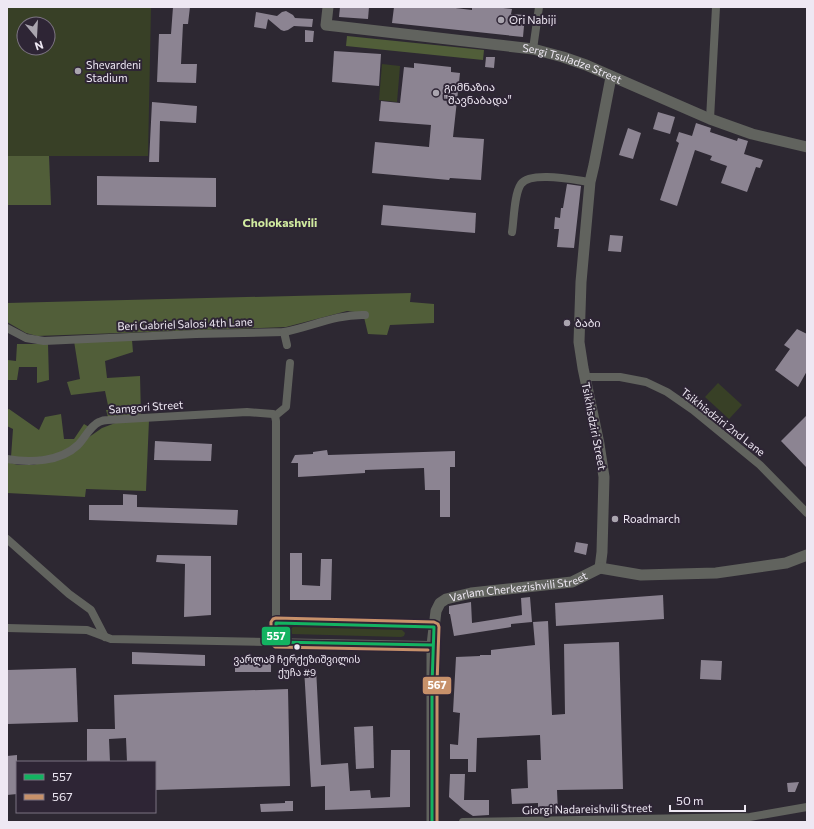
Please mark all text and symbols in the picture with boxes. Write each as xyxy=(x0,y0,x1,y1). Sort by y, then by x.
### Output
place label: Ori Nabiji xyxy=(509,13,557,26)
marker: Ori Nabiji xyxy=(496,15,506,25)
north arrow xyxy=(16,16,56,56)
text: N xyxy=(33,39,45,53)
street label: Sergi Tsuladze Street xyxy=(522,41,624,86)
place label: Shevardeni Stadium xyxy=(86,58,141,84)
marker: Shevardeni Stadium xyxy=(73,66,83,76)
place label: გიმნაზია "შავნაბადა" xyxy=(444,80,512,107)
marker: გიმნაზია "შავნაბადა" xyxy=(431,88,441,98)
district label: Cholokashvili xyxy=(243,215,317,229)
street label: Beri Gabriel Salosi 4th Lane xyxy=(117,315,253,332)
place label: ბაბი xyxy=(575,316,601,329)
marker: ბაბი xyxy=(562,318,572,328)
street label: Tsikhisdziri Street xyxy=(580,381,609,471)
street label: Tsikhisdziri 2nd Lane xyxy=(679,385,768,459)
street label: Samgori Street xyxy=(108,397,184,416)
place label: Roadmarch xyxy=(623,512,680,525)
marker: Roadmarch xyxy=(610,514,620,524)
street label: Varlam Cherkezishvili Street xyxy=(448,568,590,604)
line badge: 557 xyxy=(261,626,291,646)
text: 557 xyxy=(267,629,285,642)
marker: ვარლამ ჩერქეზიშვილის ქუჩა #9 xyxy=(292,642,302,652)
place label: ვარლამ ჩერქეზიშვილის ქუჩა #9 xyxy=(234,653,360,679)
line badge: 567 xyxy=(422,676,452,695)
text: 567 xyxy=(427,678,447,691)
legend xyxy=(16,761,156,813)
text: 557 xyxy=(52,769,72,783)
scale bar xyxy=(670,787,745,813)
text: 567 xyxy=(52,789,72,803)
text: 50 m xyxy=(676,793,704,807)
street label: Giorgi Nadareishvili Street xyxy=(522,801,653,816)

